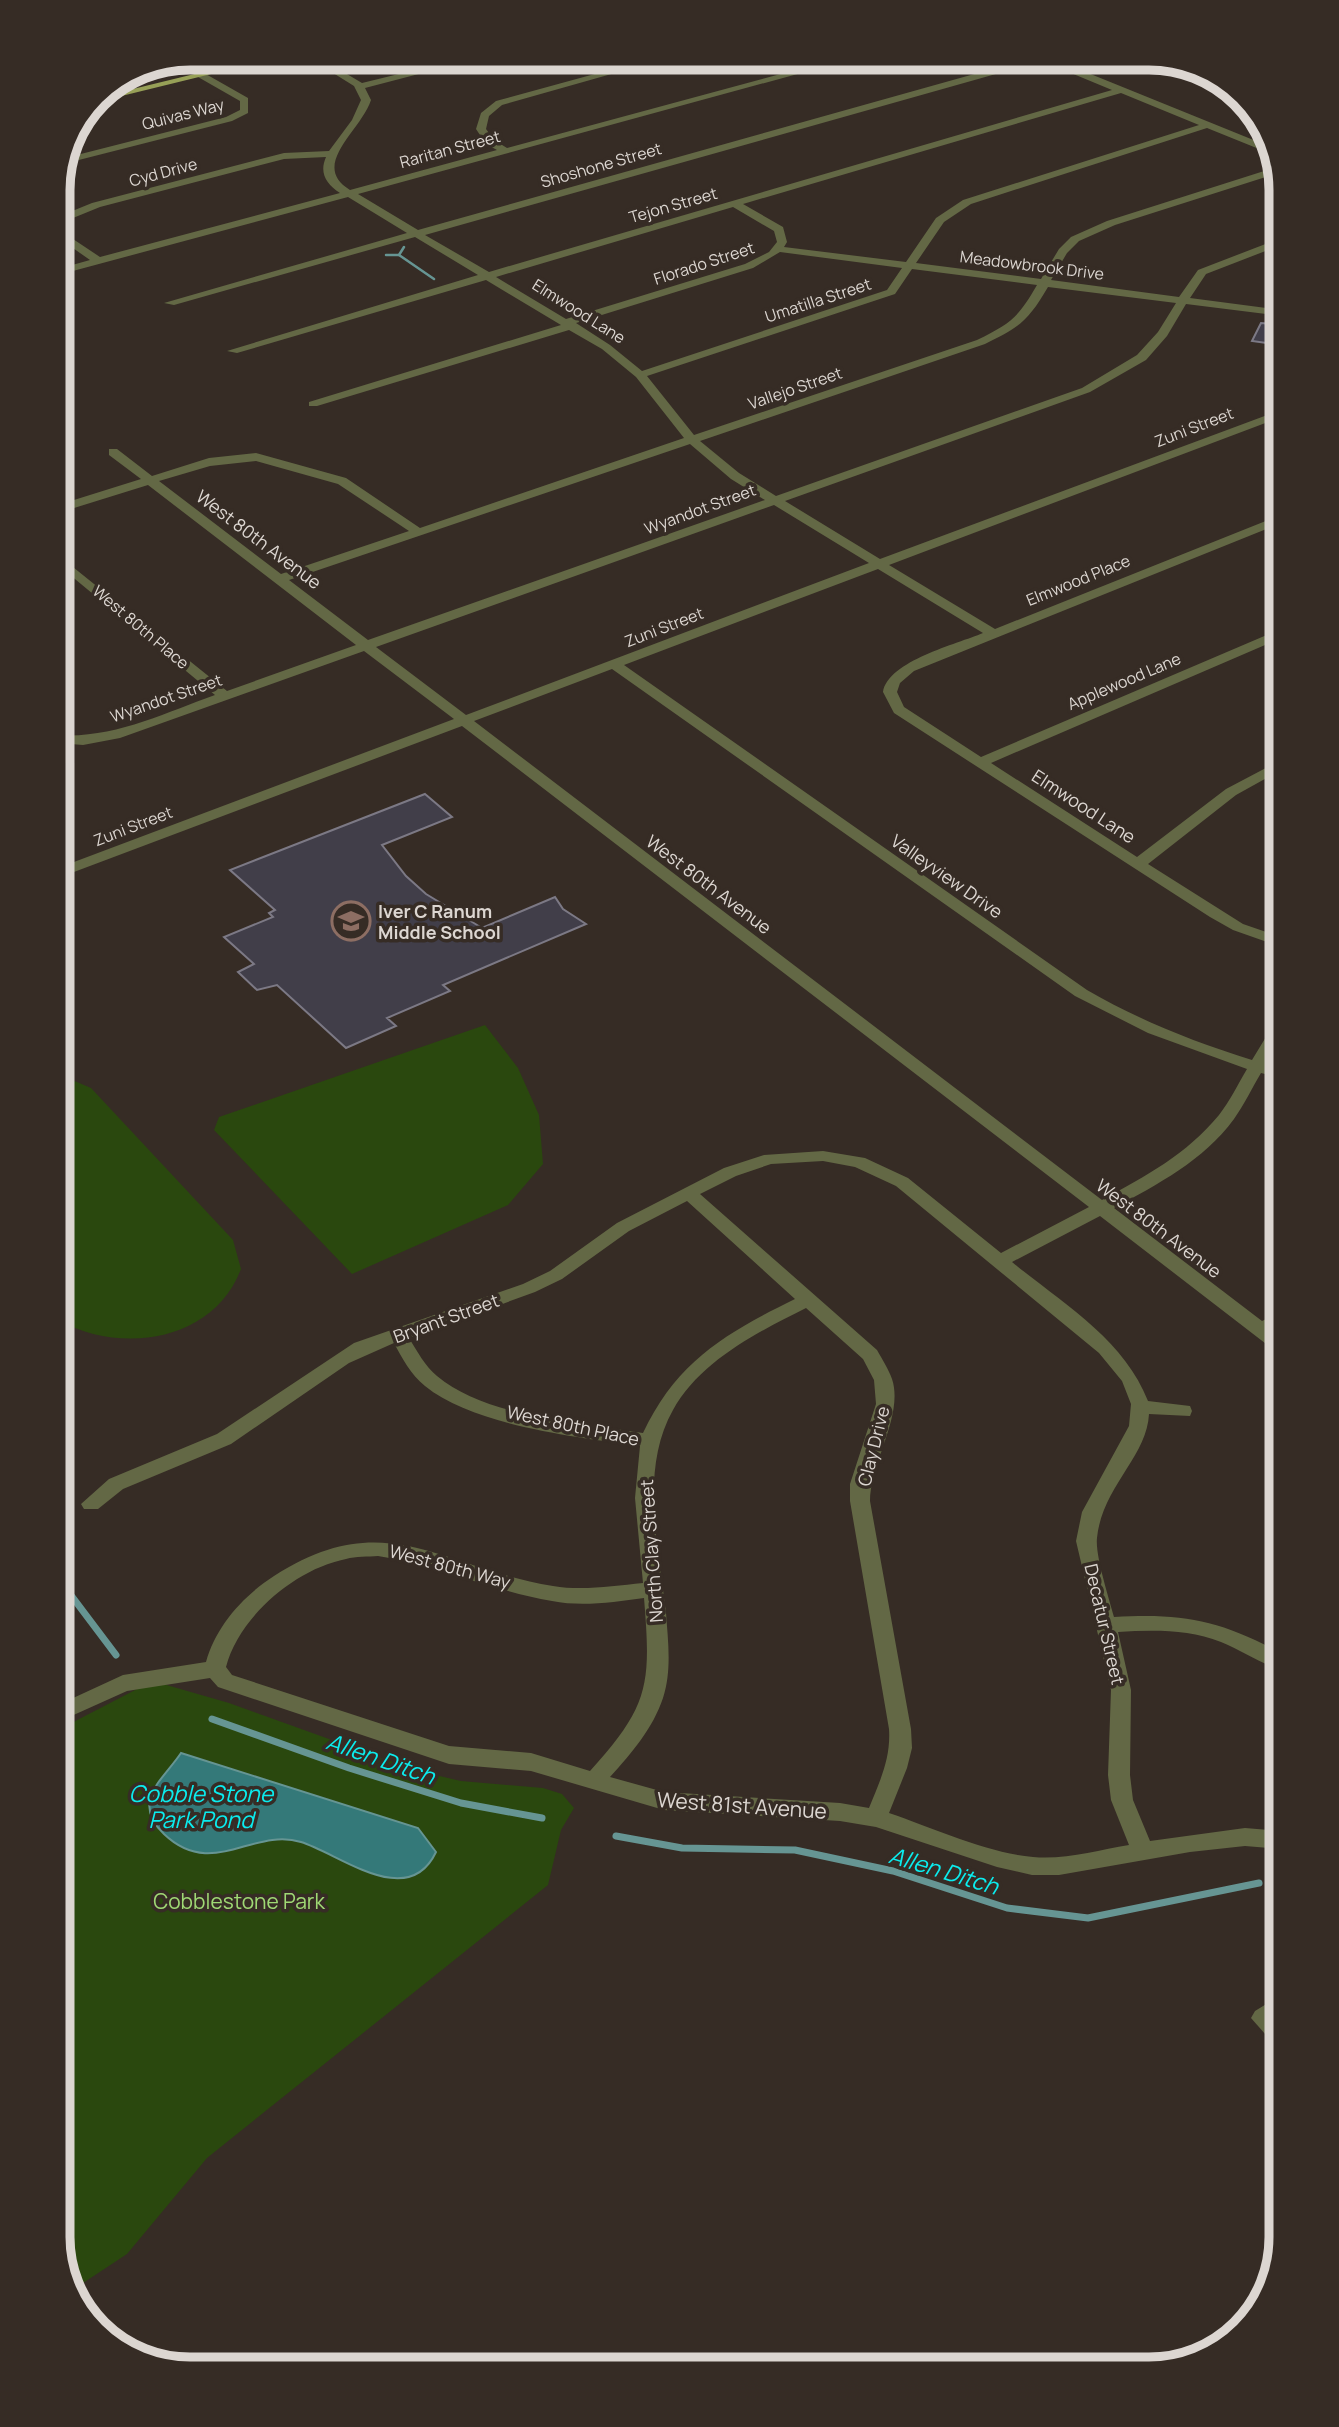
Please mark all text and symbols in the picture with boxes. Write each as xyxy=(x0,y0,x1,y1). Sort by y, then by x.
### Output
street label: Quivas Way xyxy=(140,93,227,135)
street label: Raritan Street xyxy=(397,125,503,173)
street label: Shoshone Street xyxy=(538,137,664,193)
street label: Cyd Drive xyxy=(127,152,199,192)
street label: Tejon Street xyxy=(626,182,720,228)
street label: Florado Street xyxy=(651,236,757,290)
street label: Meadowbrook Drive xyxy=(959,245,1105,285)
street label: Umatilla Street xyxy=(762,272,874,328)
street label: Elmwood Lane xyxy=(528,274,630,348)
street label: Vallejo Street xyxy=(745,362,845,414)
street label: Zuni Street xyxy=(1151,402,1237,452)
street label: Wyandot Street xyxy=(641,479,759,539)
street label: West 80th Avenue xyxy=(191,484,327,594)
street label: Elmwood Place xyxy=(1023,549,1133,611)
street label: West 80th Place xyxy=(88,580,194,674)
street label: Zuni Street xyxy=(621,602,707,652)
street label: Applewood Lane xyxy=(1064,647,1184,715)
street label: Wyandot Street xyxy=(107,669,225,727)
street label: Elmwood Lane xyxy=(1028,764,1140,848)
street label: Zuni Street xyxy=(90,801,176,851)
street label: West 80th Avenue xyxy=(641,829,777,939)
street label: Valleyview Drive xyxy=(886,829,1008,923)
place label: Iver C Ranum Middle School xyxy=(378,899,501,944)
school or university icon: Iver C Ranum Middle School xyxy=(330,900,372,942)
street label: West 80th Avenue xyxy=(1091,1173,1227,1283)
street label: Bryant Street xyxy=(390,1288,502,1348)
street label: West 80th Place xyxy=(505,1399,641,1451)
street label: Clay Drive xyxy=(851,1403,895,1489)
street label: North Clay Street xyxy=(634,1479,668,1623)
street label: West 80th Way xyxy=(387,1538,514,1594)
street label: Decatur Street xyxy=(1079,1561,1131,1687)
water label: Allen Ditch xyxy=(323,1725,441,1792)
water label: Cobble Stone Park Pond xyxy=(129,1777,275,1835)
street label: West 81st Avenue xyxy=(656,1785,828,1825)
water label: Allen Ditch xyxy=(885,1838,1004,1902)
park label: Cobblestone Park xyxy=(153,1887,325,1915)

